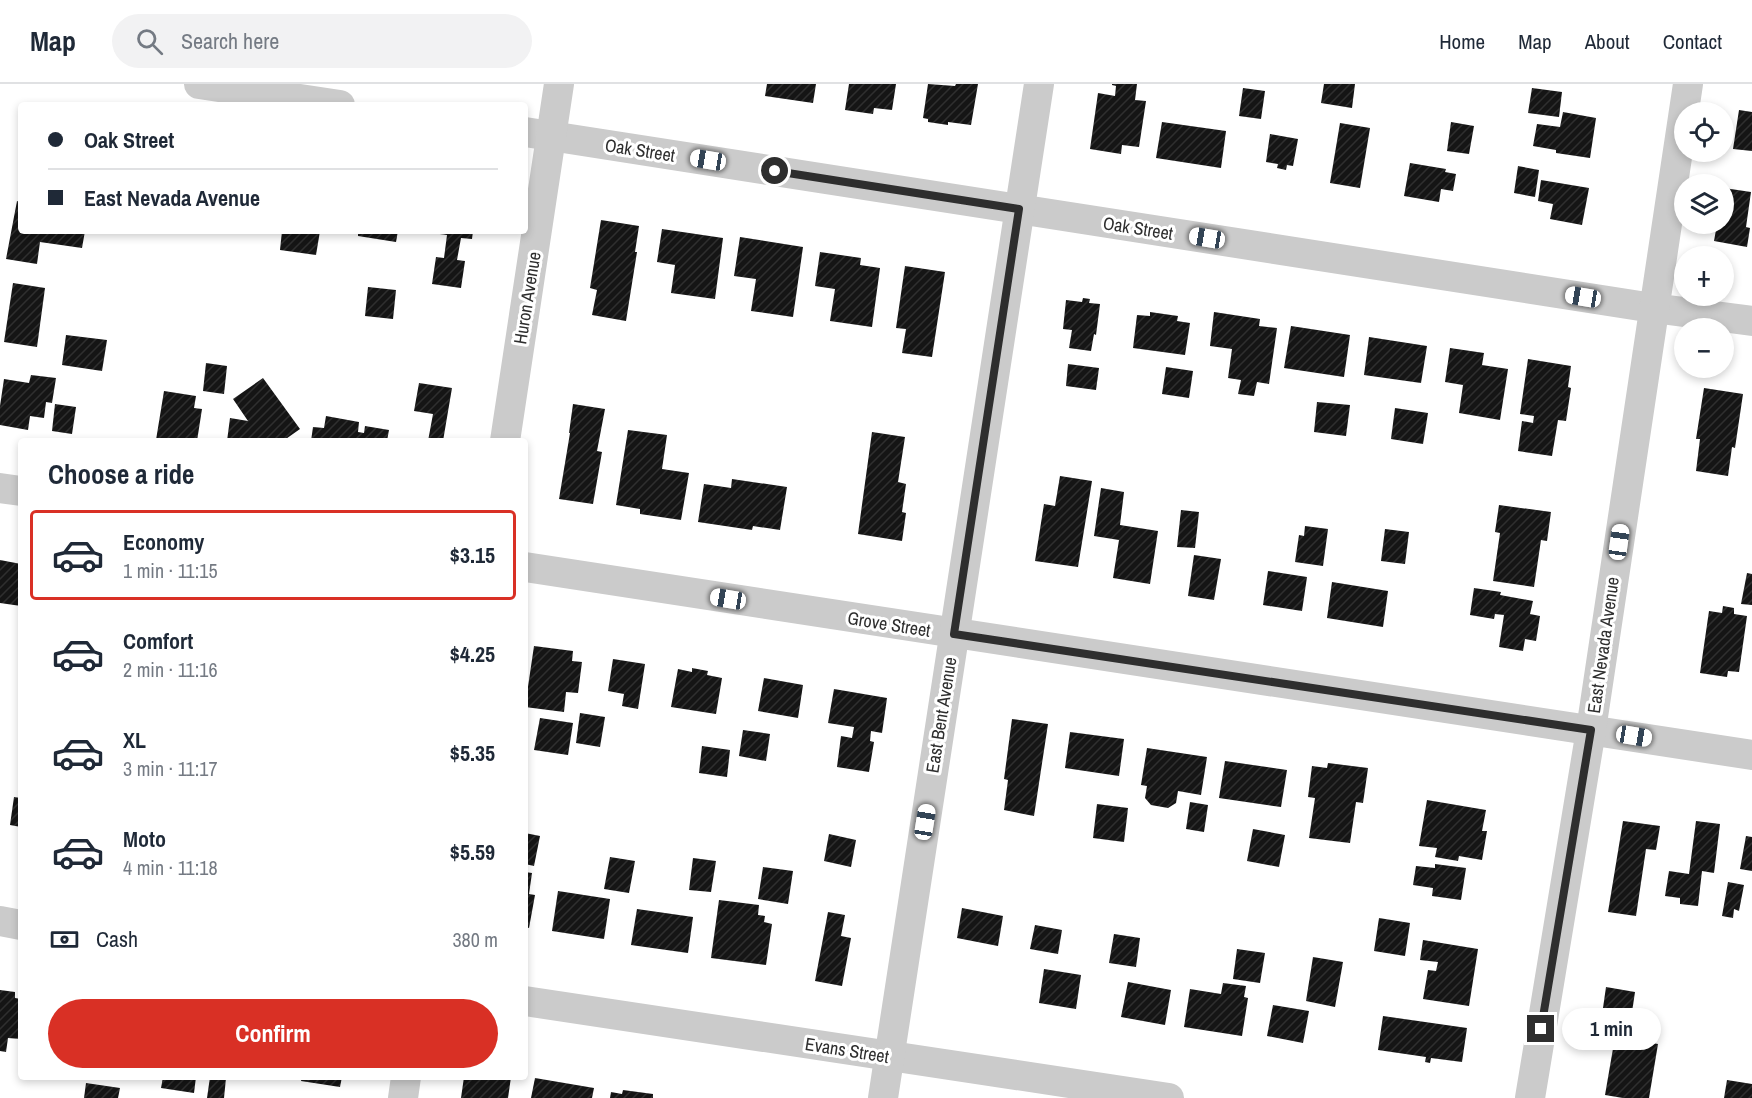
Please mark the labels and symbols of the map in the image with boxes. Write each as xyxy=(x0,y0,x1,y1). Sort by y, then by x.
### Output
street label: Oak Street xyxy=(603,132,677,168)
car xyxy=(689,148,727,172)
route start xyxy=(761,157,788,184)
street label: Oak Street xyxy=(1101,210,1175,246)
car xyxy=(1188,226,1226,250)
street label: Huron Avenue xyxy=(507,250,547,346)
car xyxy=(1564,285,1602,309)
car xyxy=(1608,523,1630,561)
street label: East Nevada Avenue xyxy=(1581,575,1625,715)
car xyxy=(709,587,747,611)
street label: Grove Street xyxy=(846,605,932,643)
street label: East Bent Avenue xyxy=(919,655,963,775)
car xyxy=(1615,724,1653,748)
car xyxy=(913,803,937,841)
callout: 1 min xyxy=(1562,1008,1661,1050)
route end xyxy=(1527,1015,1554,1042)
street label: Evans Street xyxy=(803,1031,891,1069)

